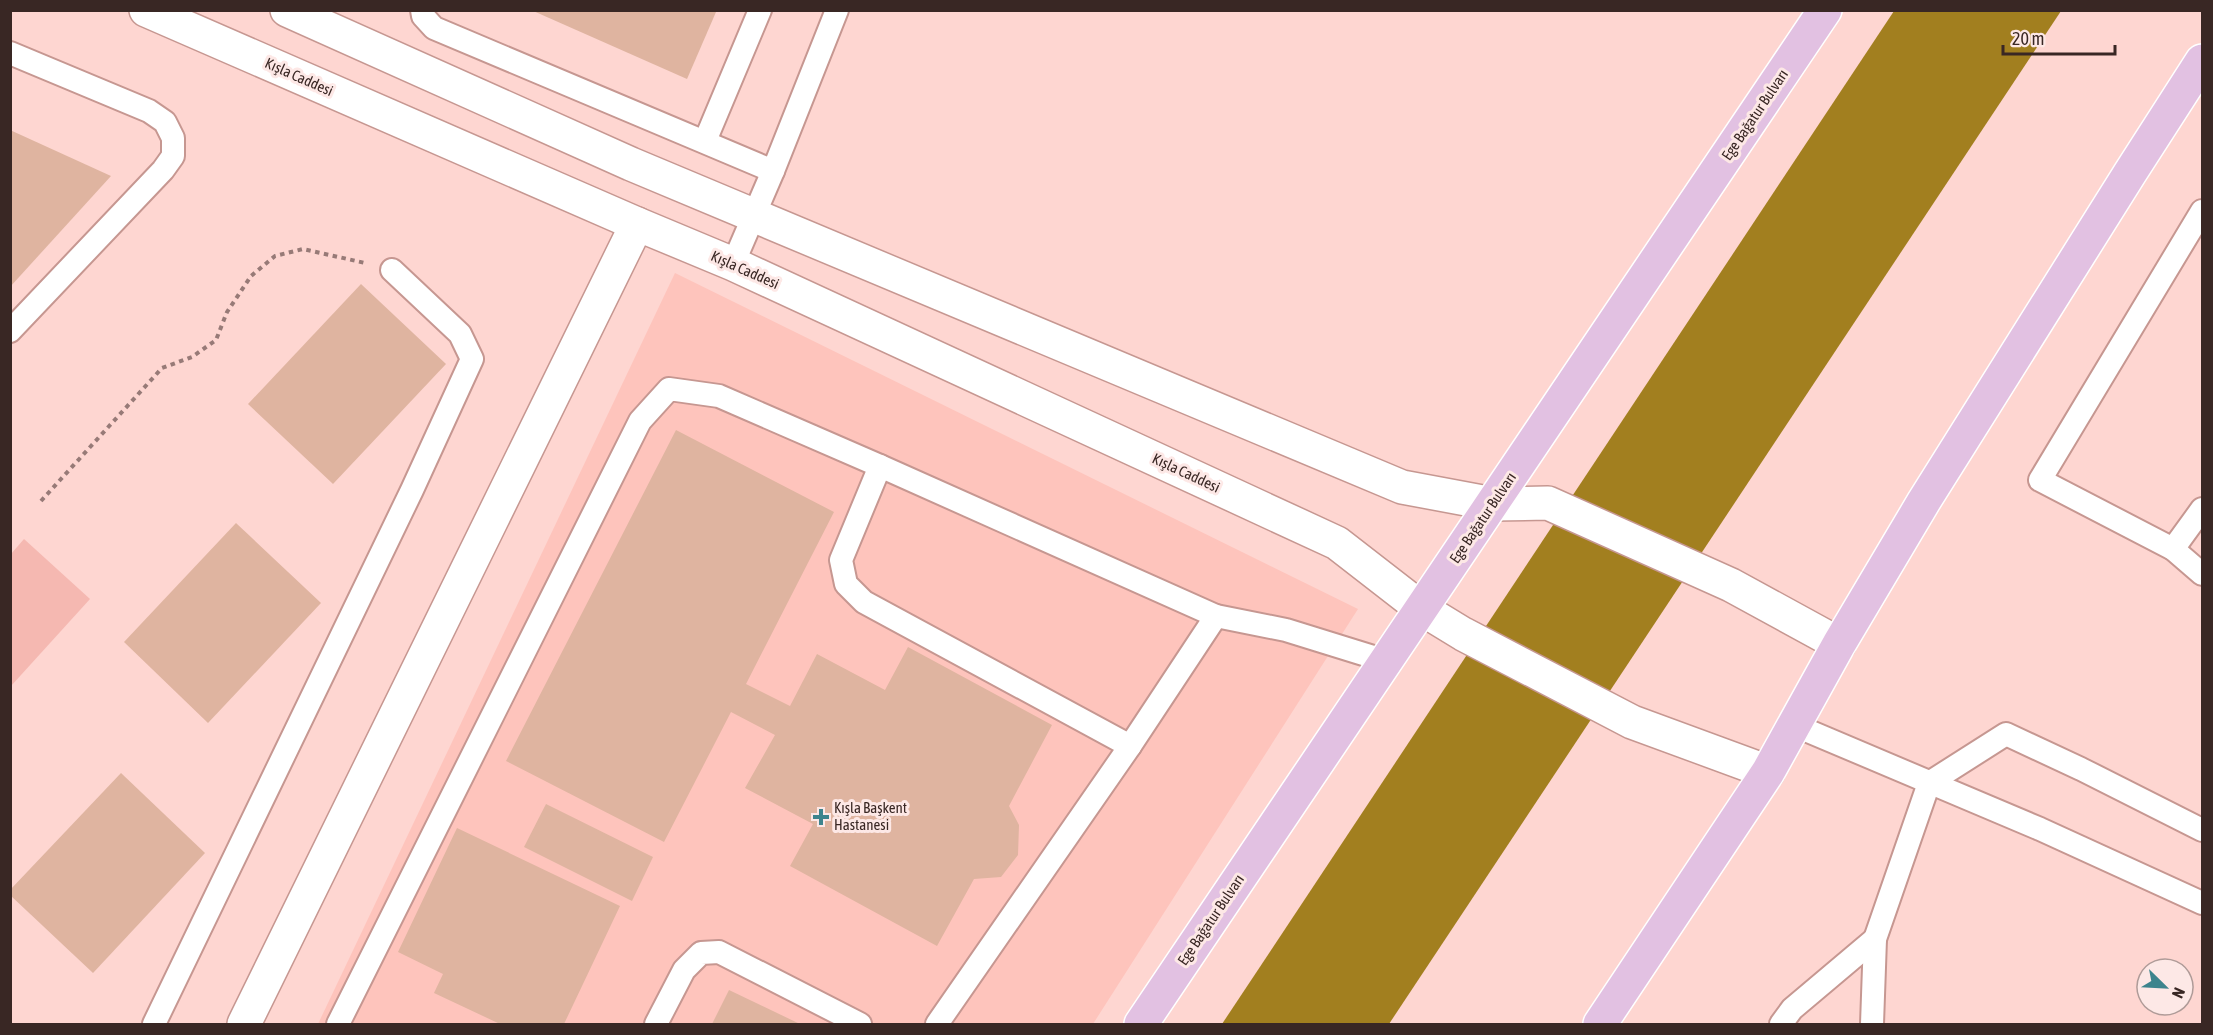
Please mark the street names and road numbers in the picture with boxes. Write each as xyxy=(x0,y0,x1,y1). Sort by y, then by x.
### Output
street label: Kışla Caddesi xyxy=(263,54,336,99)
street label: Ege Bağatur Bulvarı xyxy=(1718,66,1791,163)
street label: Kışla Caddesi xyxy=(709,247,782,292)
street label: Kışla Caddesi xyxy=(1150,450,1223,496)
street label: Ege Bağatur Bulvarı xyxy=(1446,469,1519,566)
street label: Ege Bağatur Bulvarı xyxy=(1174,871,1247,968)

